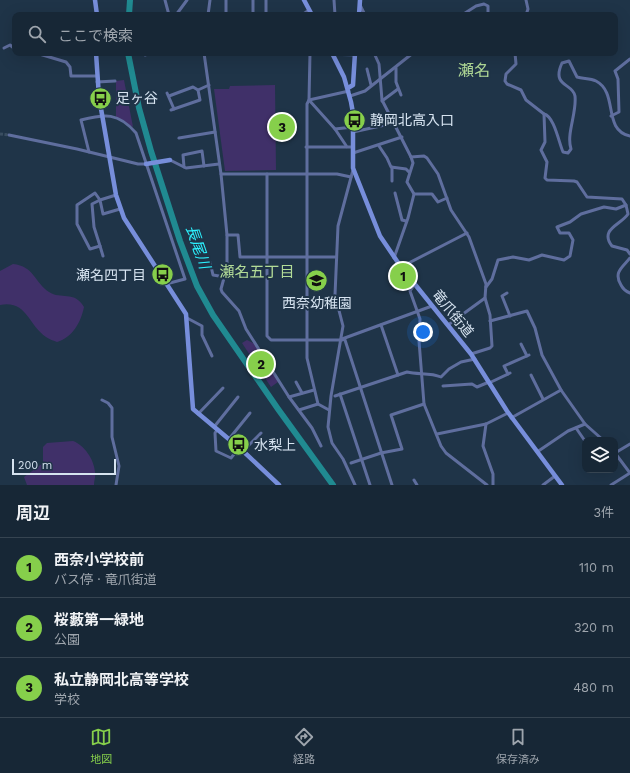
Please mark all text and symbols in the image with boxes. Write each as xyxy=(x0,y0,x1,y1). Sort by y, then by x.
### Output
search box xyxy=(12,12,618,56)
icon: search xyxy=(26,23,48,45)
text: ここで検索 xyxy=(58,27,133,45)
district label: 瀬名 xyxy=(458,61,490,80)
bus stop icon: 足ヶ谷 xyxy=(88,85,114,111)
place label: 足ヶ谷 xyxy=(116,90,158,106)
bus stop icon: 静岡北高入口 xyxy=(342,107,368,133)
pin: 3 xyxy=(269,112,295,142)
place label: 静岡北高入口 xyxy=(370,112,454,128)
water label: 長尾川 xyxy=(182,223,214,273)
pin: 1 xyxy=(390,261,416,291)
bus stop icon: 瀬名四丁目 xyxy=(149,262,175,288)
district label: 瀬名五丁目 xyxy=(219,263,295,281)
place label: 瀬名四丁目 xyxy=(76,267,146,283)
school or university icon: 西奈幼稚園 xyxy=(304,268,330,294)
street label: 竜爪街道 xyxy=(429,286,477,340)
place label: 西奈幼稚園 xyxy=(282,295,352,311)
your location xyxy=(413,322,433,342)
pin: 2 xyxy=(248,349,274,379)
bus stop icon: 水梨上 xyxy=(226,432,252,458)
place label: 水梨上 xyxy=(254,437,296,453)
map controls xyxy=(582,437,618,473)
button: layers xyxy=(582,437,618,473)
scale bar xyxy=(12,457,116,476)
text: 200 m xyxy=(18,459,52,472)
text: 周辺 xyxy=(16,503,50,523)
text: 3件 xyxy=(593,505,614,520)
text: 西奈小学校前 xyxy=(54,551,144,569)
text: 1 xyxy=(26,560,32,575)
text: 110 m xyxy=(579,560,614,575)
text: バス停 · 竜爪街道 xyxy=(54,572,157,587)
text: 桜藪第一緑地 xyxy=(54,611,144,629)
text: 2 xyxy=(25,620,33,635)
text: 320 m xyxy=(574,620,614,635)
text: 公園 xyxy=(54,632,80,647)
text: 私立静岡北高等学校 xyxy=(54,671,189,689)
text: 3 xyxy=(25,680,33,695)
text: 480 m xyxy=(573,680,614,695)
text: 学校 xyxy=(54,692,80,707)
tab: 地図 xyxy=(90,726,112,766)
tab: 経路 xyxy=(293,726,315,766)
tab: 保存済み xyxy=(496,726,540,766)

